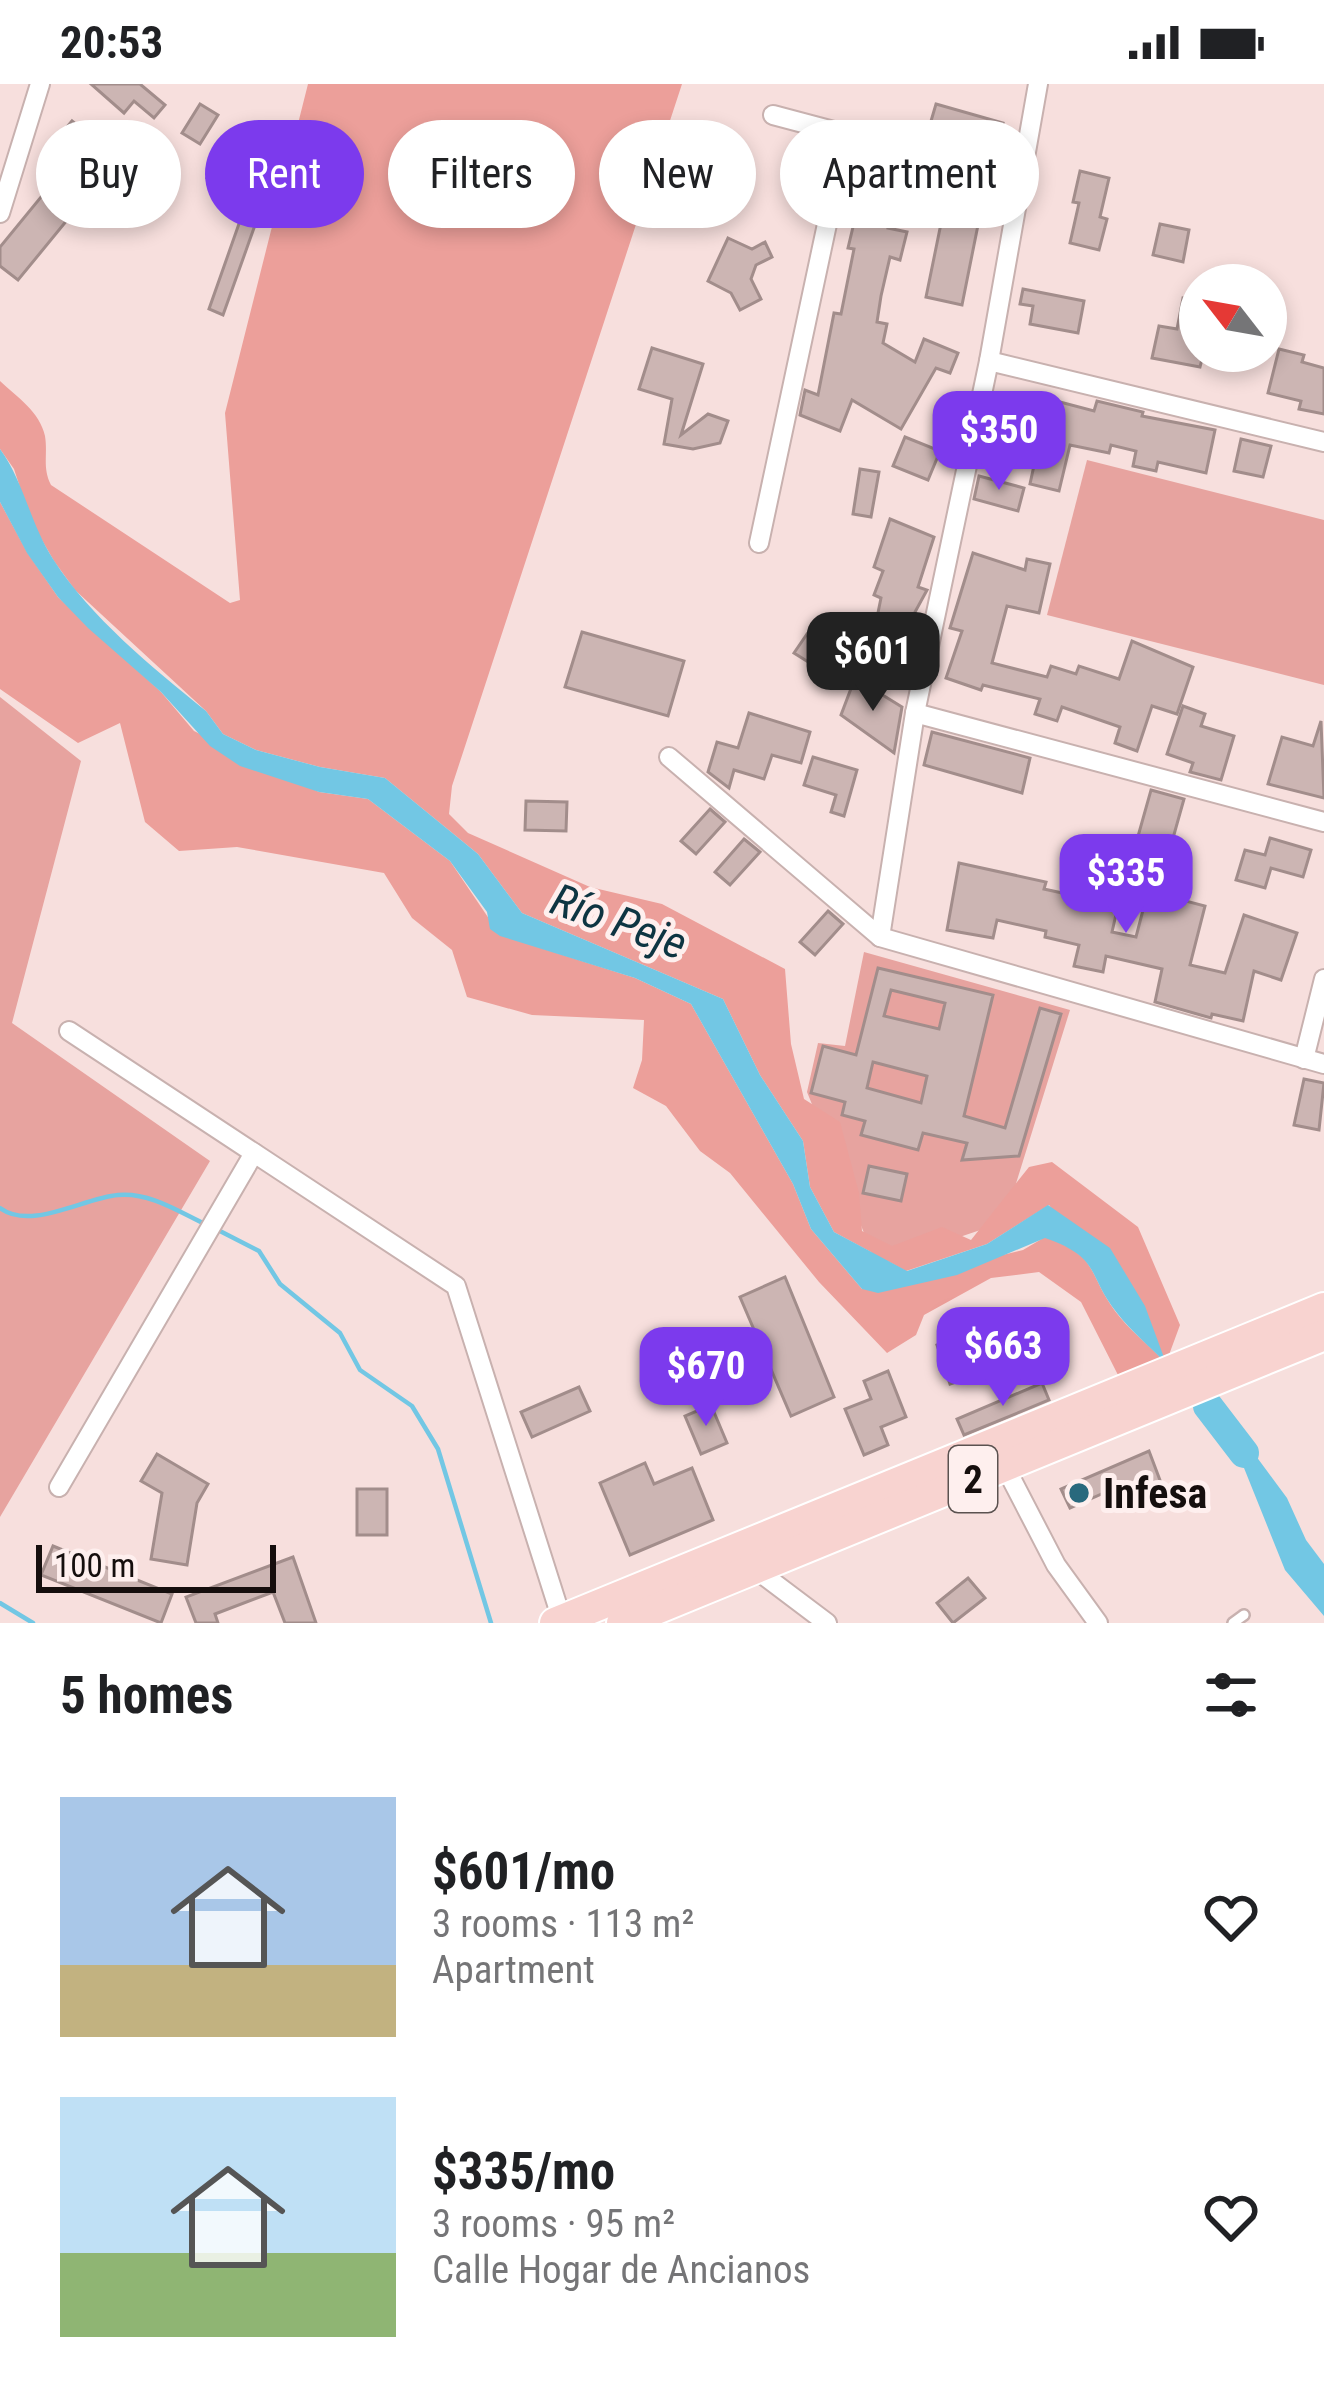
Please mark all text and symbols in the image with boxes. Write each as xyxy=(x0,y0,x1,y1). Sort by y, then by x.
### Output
text: 20:53 xyxy=(60,16,163,69)
chip: Buy xyxy=(36,120,181,228)
chip: Rent xyxy=(205,120,364,228)
chip: Filters xyxy=(388,120,575,228)
chip: New xyxy=(599,120,756,228)
chip: Apartment xyxy=(780,120,1039,228)
north arrow xyxy=(1179,264,1287,372)
map controls xyxy=(1179,264,1287,372)
pin: $350 xyxy=(928,391,1070,493)
text: $350 xyxy=(960,407,1038,453)
pin: $601 xyxy=(802,612,944,714)
text: $601 xyxy=(834,628,912,674)
pin: $335 xyxy=(1055,834,1197,936)
text: $335 xyxy=(1087,850,1165,896)
water label: Río Peje xyxy=(544,873,694,970)
pin: $663 xyxy=(932,1307,1074,1409)
text: $663 xyxy=(964,1323,1042,1369)
pin: $670 xyxy=(635,1327,777,1429)
text: $670 xyxy=(667,1343,745,1389)
road number: 2 xyxy=(949,1446,997,1512)
place label: Infesa xyxy=(1103,1469,1207,1518)
marker: Infesa xyxy=(1066,1480,1092,1506)
scale bar xyxy=(36,1539,276,1592)
text: 100 m xyxy=(54,1546,135,1585)
icon: filters xyxy=(1198,1662,1264,1728)
text: 5 homes xyxy=(60,1666,233,1725)
text: $601/mo xyxy=(432,1842,615,1901)
icon: home xyxy=(156,1845,300,1989)
icon: heart xyxy=(1198,1884,1264,1950)
text: 3 rooms · 113 m² xyxy=(432,1901,694,1947)
text: Apartment xyxy=(432,1947,595,1993)
text: $335/mo xyxy=(432,2142,615,2201)
icon: home xyxy=(156,2145,300,2289)
icon: heart xyxy=(1198,2184,1264,2250)
text: 3 rooms · 95 m² xyxy=(432,2201,675,2247)
text: Calle Hogar de Ancianos xyxy=(432,2247,810,2293)

